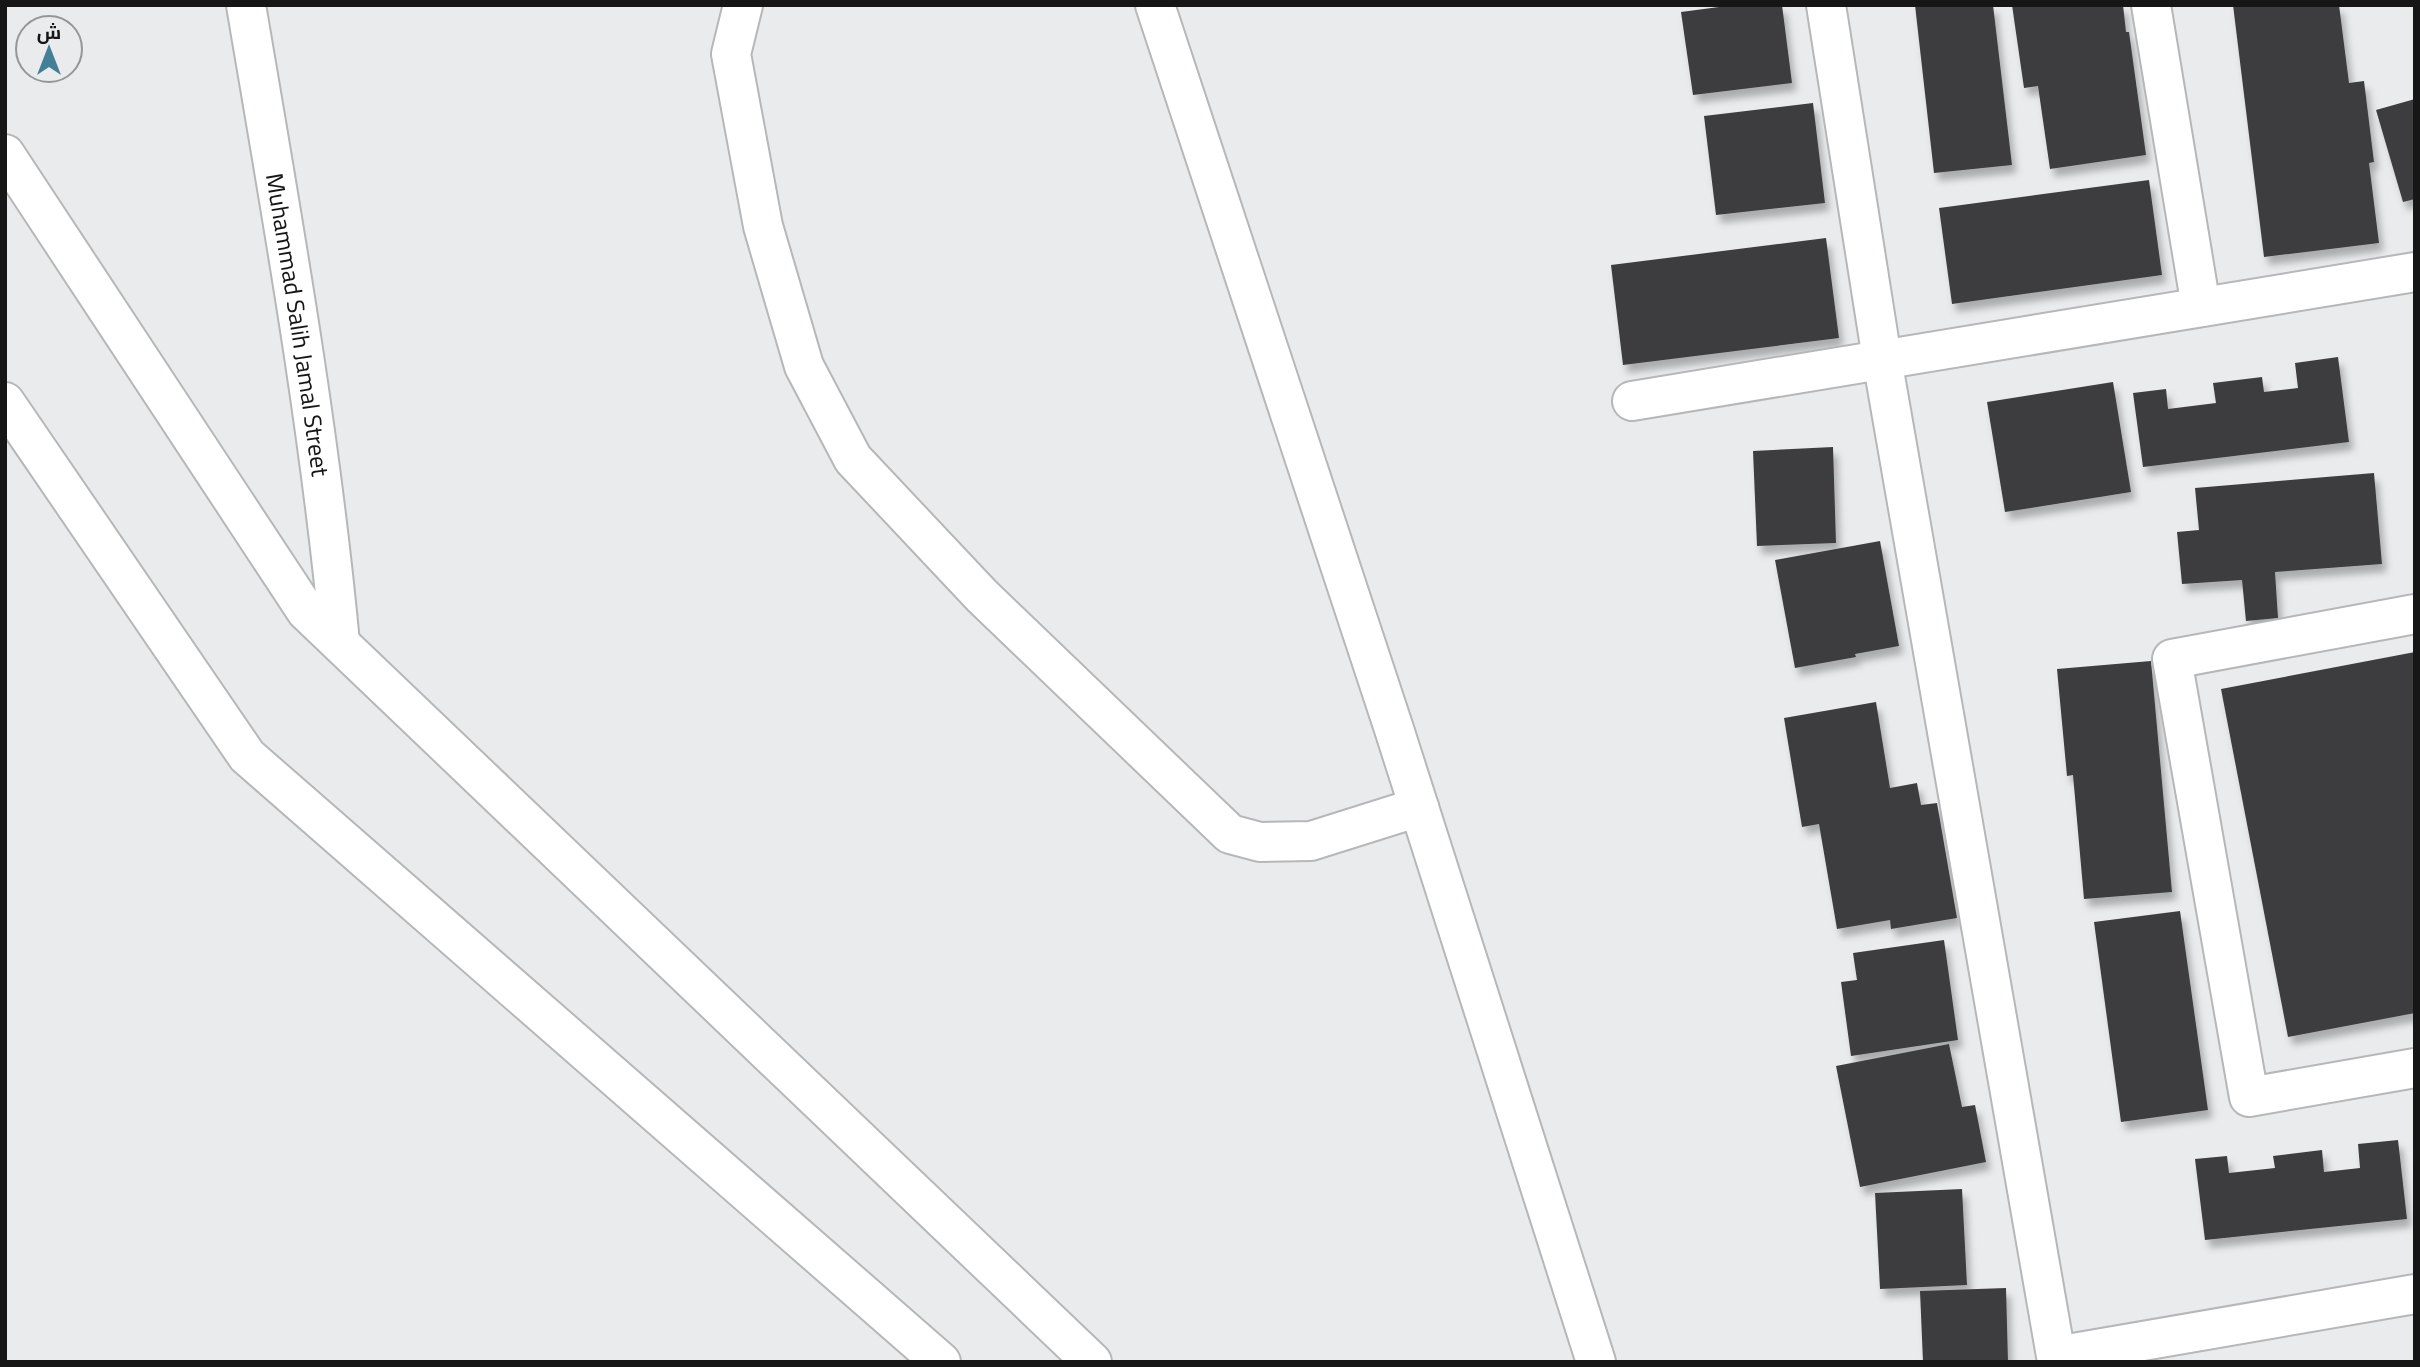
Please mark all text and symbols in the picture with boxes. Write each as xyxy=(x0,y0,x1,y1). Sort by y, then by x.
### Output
north arrow xyxy=(14,14,84,84)
text: ش xyxy=(37,14,61,50)
street label: Muhammad Salih Jamal Street xyxy=(252,170,343,480)

